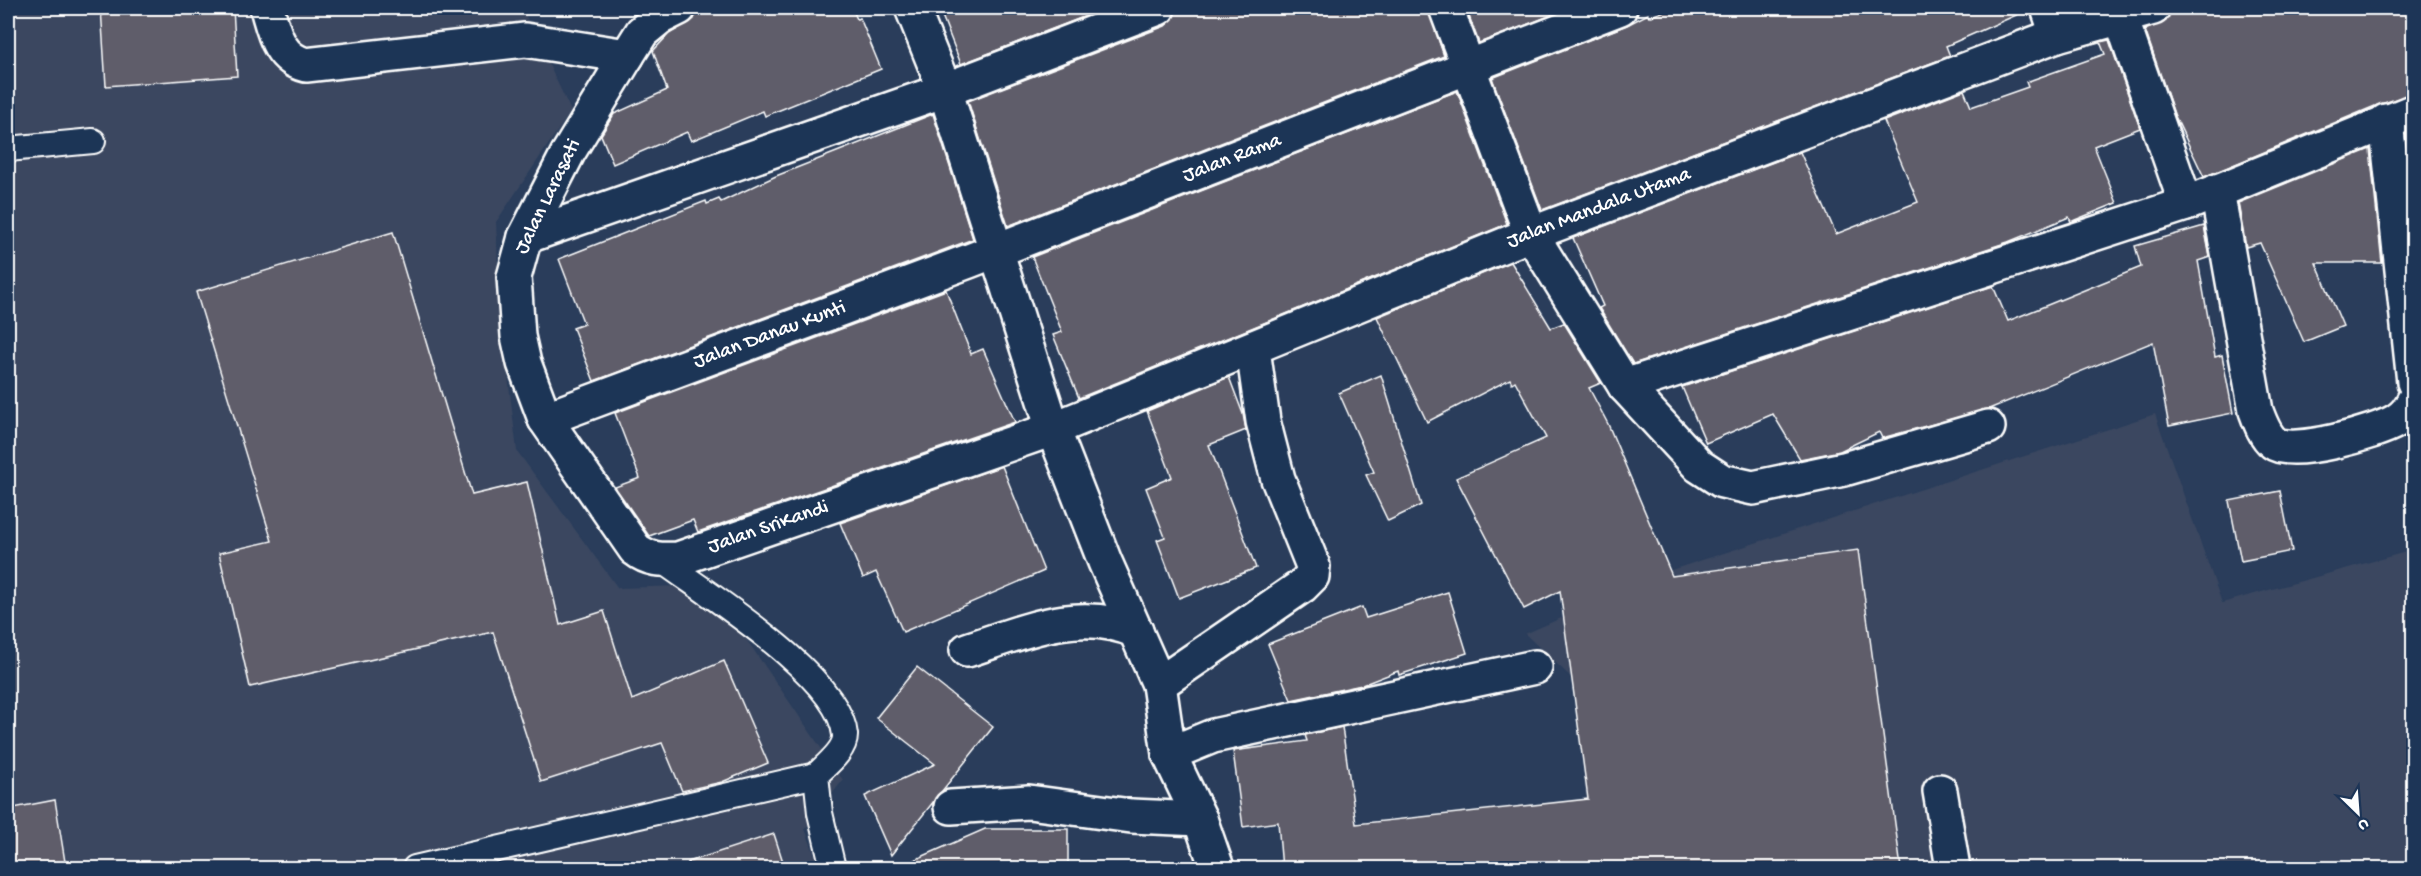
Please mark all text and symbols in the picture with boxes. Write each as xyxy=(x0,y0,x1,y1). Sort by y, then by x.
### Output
street label: Jalan Rama xyxy=(1180,128,1286,189)
street label: Jalan Larasati xyxy=(510,135,588,259)
street label: Jalan Mandala Utama xyxy=(1504,162,1696,255)
street label: Jalan Danau Kunti xyxy=(690,295,849,375)
street label: Jalan SriKandi xyxy=(705,495,832,560)
north arrow xyxy=(2328,783,2388,843)
text: U xyxy=(2354,813,2371,834)

